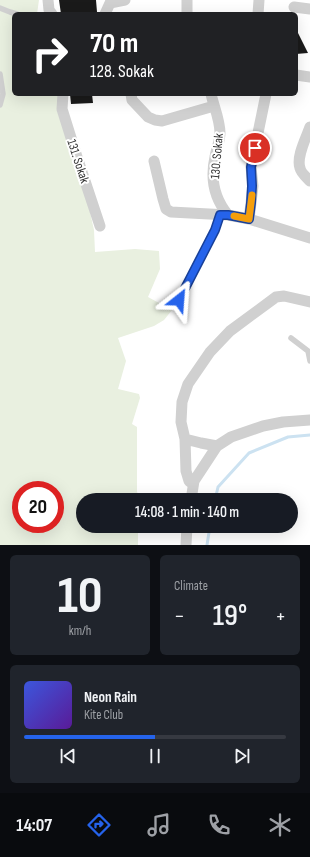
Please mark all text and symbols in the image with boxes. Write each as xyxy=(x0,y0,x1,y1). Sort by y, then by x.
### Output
text: 70 m xyxy=(90,27,138,60)
icon: right xyxy=(24,28,76,80)
text: 128. Sokak xyxy=(90,61,154,82)
pin xyxy=(238,131,272,165)
street label: 130. Sokak xyxy=(207,133,227,180)
street label: 131. Sokak xyxy=(63,137,93,185)
icon: arrive xyxy=(244,137,266,159)
position arrow xyxy=(158,279,200,321)
speed limit sign: 20 xyxy=(12,481,64,533)
text: 14:08 · 1 min · 140 m xyxy=(135,503,239,522)
text: 10 xyxy=(57,565,103,628)
text: Climate xyxy=(174,578,208,594)
text: 19° xyxy=(213,598,247,634)
text: − xyxy=(174,603,185,630)
text: + xyxy=(275,603,286,630)
text: km/h xyxy=(69,623,91,639)
text: Neon Rain xyxy=(84,688,137,707)
text: Kite Club xyxy=(84,707,123,723)
icon: previous xyxy=(57,745,79,767)
icon: pause xyxy=(144,745,166,767)
icon: next xyxy=(231,745,253,767)
icon: directions xyxy=(85,811,113,839)
icon: music xyxy=(145,811,173,839)
icon: phone xyxy=(205,811,233,839)
icon: climate xyxy=(266,811,294,839)
text: 14:07 xyxy=(16,815,52,836)

